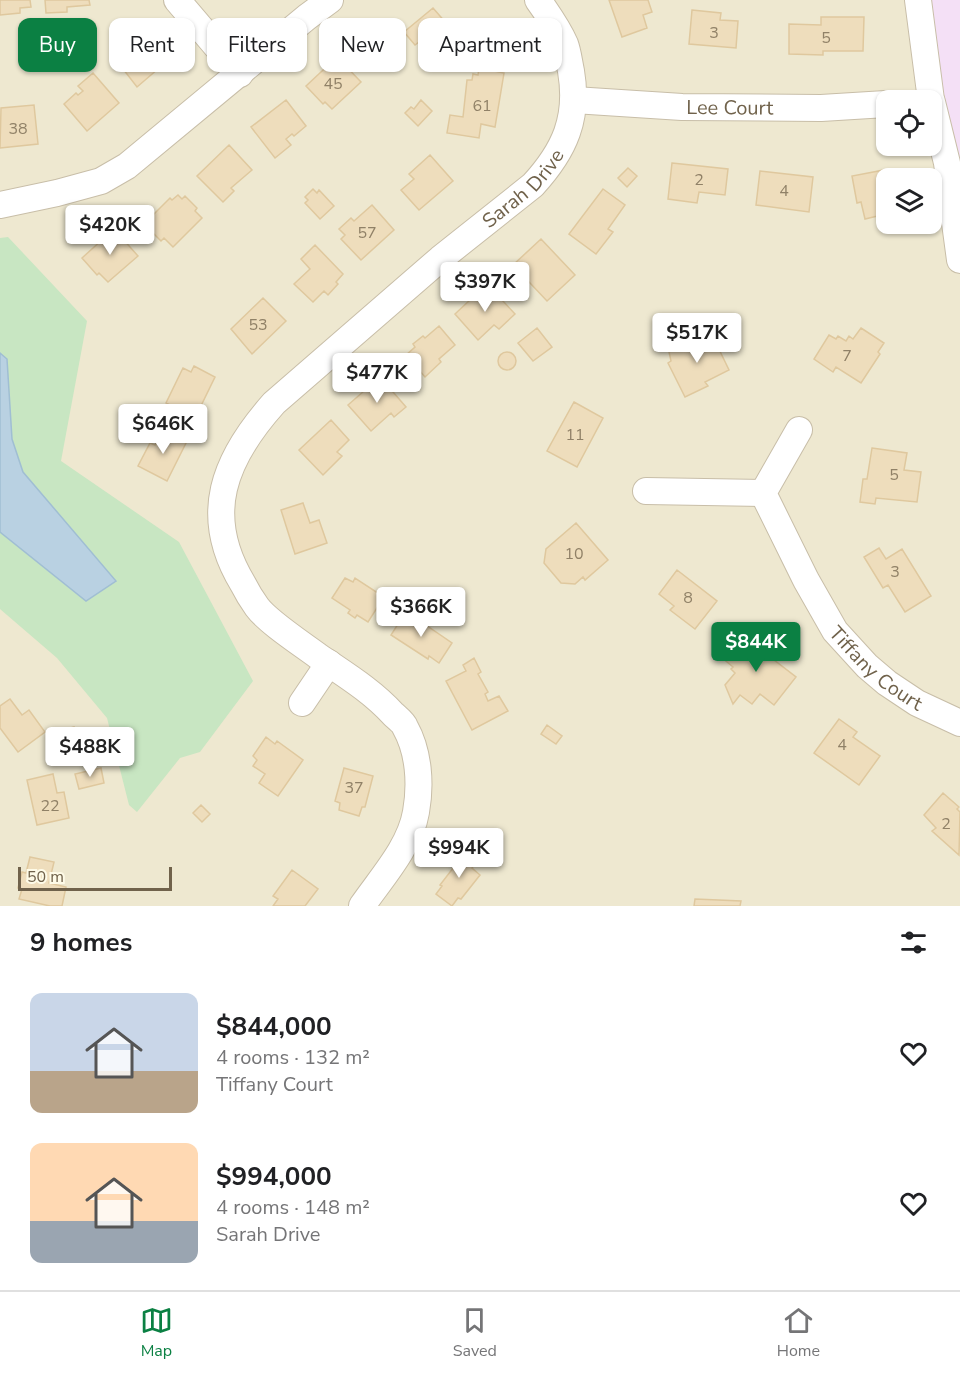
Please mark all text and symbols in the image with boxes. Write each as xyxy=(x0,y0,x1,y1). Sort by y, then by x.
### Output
chip: Buy xyxy=(18,18,97,72)
chip: Rent xyxy=(109,18,195,72)
chip: Filters xyxy=(207,18,307,72)
chip: New xyxy=(319,18,406,72)
chip: Apartment xyxy=(418,18,562,72)
house number: 3 xyxy=(709,22,719,44)
house number: 5 xyxy=(821,27,831,49)
house number: 45 xyxy=(323,73,343,95)
map controls xyxy=(876,90,942,234)
button: locate xyxy=(876,90,942,156)
street label: Lee Court xyxy=(686,94,774,121)
house number: 61 xyxy=(472,95,492,117)
house number: 38 xyxy=(8,118,28,140)
street label: Sarah Drive xyxy=(476,144,570,234)
button: layers xyxy=(876,168,942,234)
house number: 2 xyxy=(694,169,704,191)
house number: 4 xyxy=(779,180,789,202)
pin: $420K xyxy=(68,205,152,256)
text: $420K xyxy=(79,211,141,238)
house number: 57 xyxy=(357,222,377,244)
pin: $397K xyxy=(443,262,527,313)
text: $397K xyxy=(454,268,516,295)
pin: $517K xyxy=(655,313,739,364)
house number: 53 xyxy=(248,314,268,336)
text: $517K xyxy=(666,319,728,346)
house number: 7 xyxy=(842,345,852,367)
pin: $477K xyxy=(335,353,419,404)
text: $477K xyxy=(346,359,408,386)
pin: $646K xyxy=(121,404,205,455)
text: $646K xyxy=(132,410,194,437)
house number: 11 xyxy=(565,424,585,446)
house number: 5 xyxy=(889,464,899,486)
house number: 10 xyxy=(564,543,584,565)
house number: 3 xyxy=(890,561,900,583)
pin: $366K xyxy=(379,587,463,638)
house number: 8 xyxy=(683,587,693,609)
text: $366K xyxy=(390,593,452,620)
street label: Tiffany Court xyxy=(823,620,928,717)
pin: $844K xyxy=(714,622,798,673)
text: $844K xyxy=(725,628,787,655)
pin: $488K xyxy=(48,727,132,778)
text: $488K xyxy=(59,733,121,760)
house number: 4 xyxy=(837,734,847,756)
house number: 37 xyxy=(344,777,364,799)
house number: 22 xyxy=(40,795,60,817)
house number: 2 xyxy=(941,813,951,835)
pin: $994K xyxy=(417,828,501,879)
text: $994K xyxy=(428,834,490,861)
scale bar xyxy=(18,864,172,892)
text: 50 m xyxy=(27,866,64,888)
text: 9 homes xyxy=(30,925,132,960)
icon: filters xyxy=(897,926,930,959)
text: $844,000 xyxy=(216,1009,332,1044)
icon: home xyxy=(78,1017,150,1089)
icon: heart xyxy=(897,1037,930,1070)
text: 4 rooms · 132 m² xyxy=(216,1044,370,1071)
text: Tiffany Court xyxy=(216,1071,333,1098)
text: $994,000 xyxy=(216,1159,332,1194)
icon: home xyxy=(78,1167,150,1239)
icon: heart xyxy=(897,1187,930,1220)
text: 4 rooms · 148 m² xyxy=(216,1194,370,1221)
text: Sarah Drive xyxy=(216,1221,321,1248)
tab: Map xyxy=(140,1304,173,1362)
tab: Saved xyxy=(453,1304,497,1362)
tab: Home xyxy=(777,1304,820,1362)

